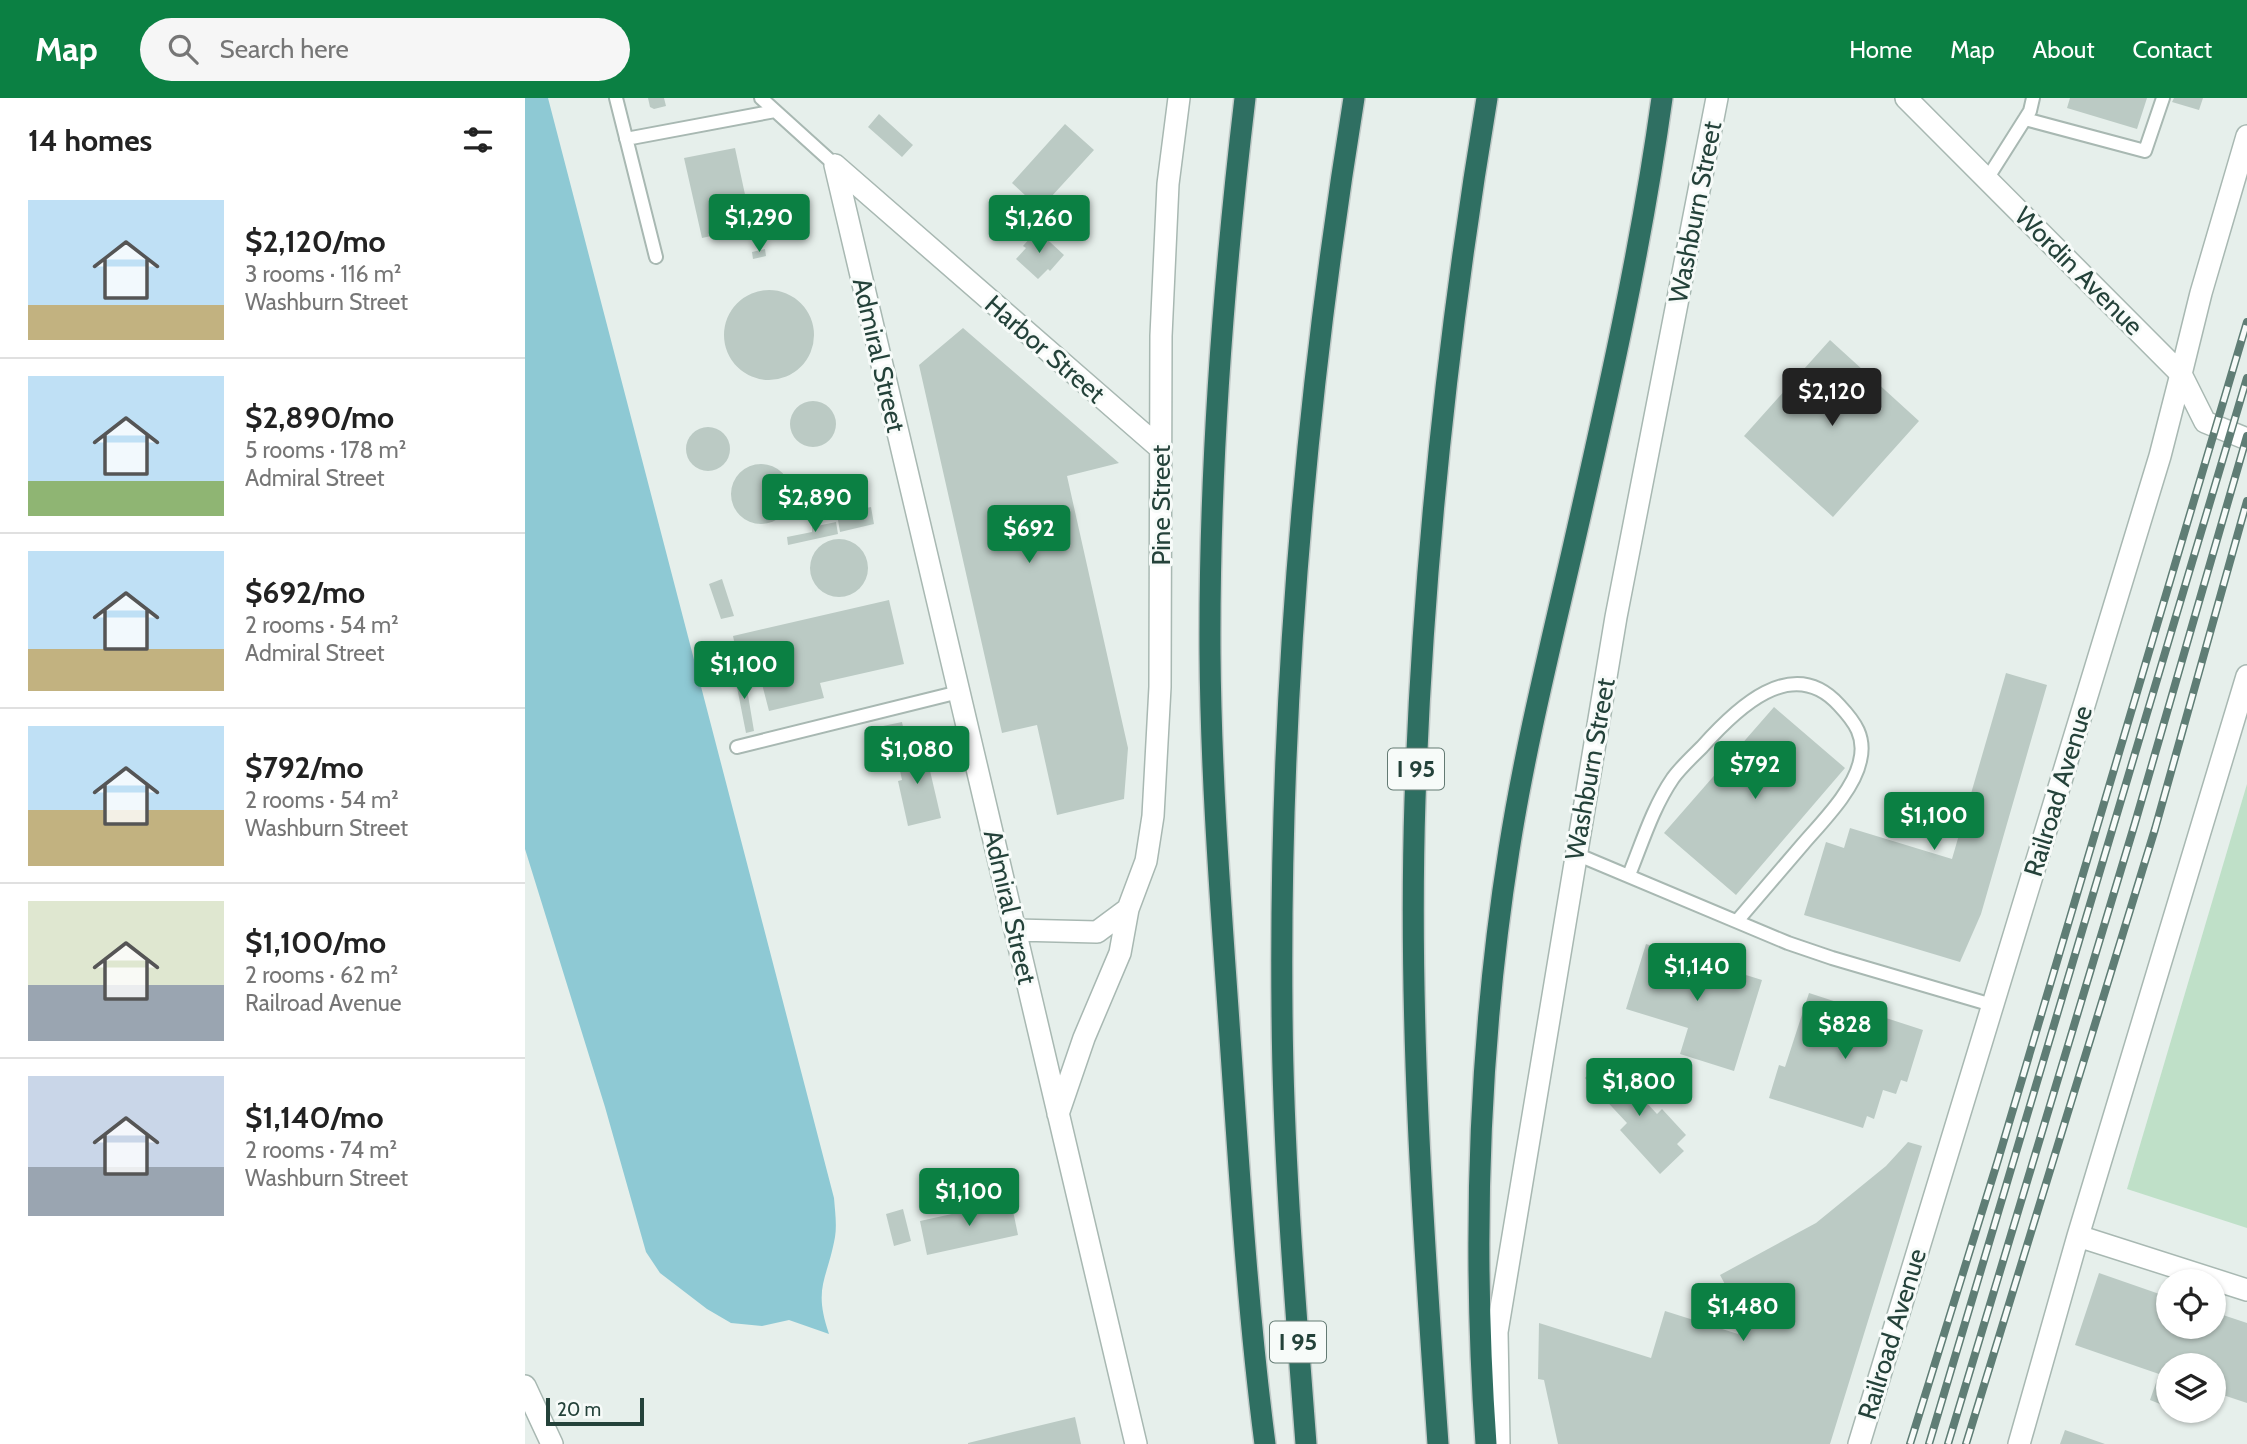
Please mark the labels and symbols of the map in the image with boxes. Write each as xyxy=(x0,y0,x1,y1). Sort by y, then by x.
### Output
street label: Washburn Street xyxy=(1662,118,1728,306)
pin: $1,290 xyxy=(702,194,816,254)
pin: $1,260 xyxy=(982,195,1096,255)
street label: Wordin Avenue xyxy=(2008,200,2150,342)
street label: Admiral Street xyxy=(846,275,912,436)
street label: Harbor Street xyxy=(978,288,1112,410)
pin: $2,120 xyxy=(1775,368,1889,428)
street label: Pine Street xyxy=(1145,444,1177,565)
pin: $2,890 xyxy=(758,474,872,534)
pin: $692 xyxy=(988,505,1070,565)
pin: $1,100 xyxy=(687,642,801,701)
street label: Washburn Street xyxy=(1558,675,1622,863)
street label: Railroad Avenue xyxy=(2017,702,2099,880)
pin: $1,080 xyxy=(860,726,974,786)
pin: $792 xyxy=(1714,742,1796,801)
road number: I 95 xyxy=(1388,748,1444,790)
pin: $1,100 xyxy=(1877,792,1991,852)
street label: Admiral Street xyxy=(977,827,1043,988)
pin: $1,140 xyxy=(1640,944,1754,1003)
pin: $828 xyxy=(1804,1002,1886,1061)
pin: $1,800 xyxy=(1582,1058,1696,1118)
pin: $1,100 xyxy=(912,1168,1026,1228)
street label: Railroad Avenue xyxy=(1851,1245,1933,1423)
pin: $1,480 xyxy=(1686,1284,1800,1343)
road number: I 95 xyxy=(1270,1322,1326,1362)
scale bar xyxy=(546,1395,644,1427)

